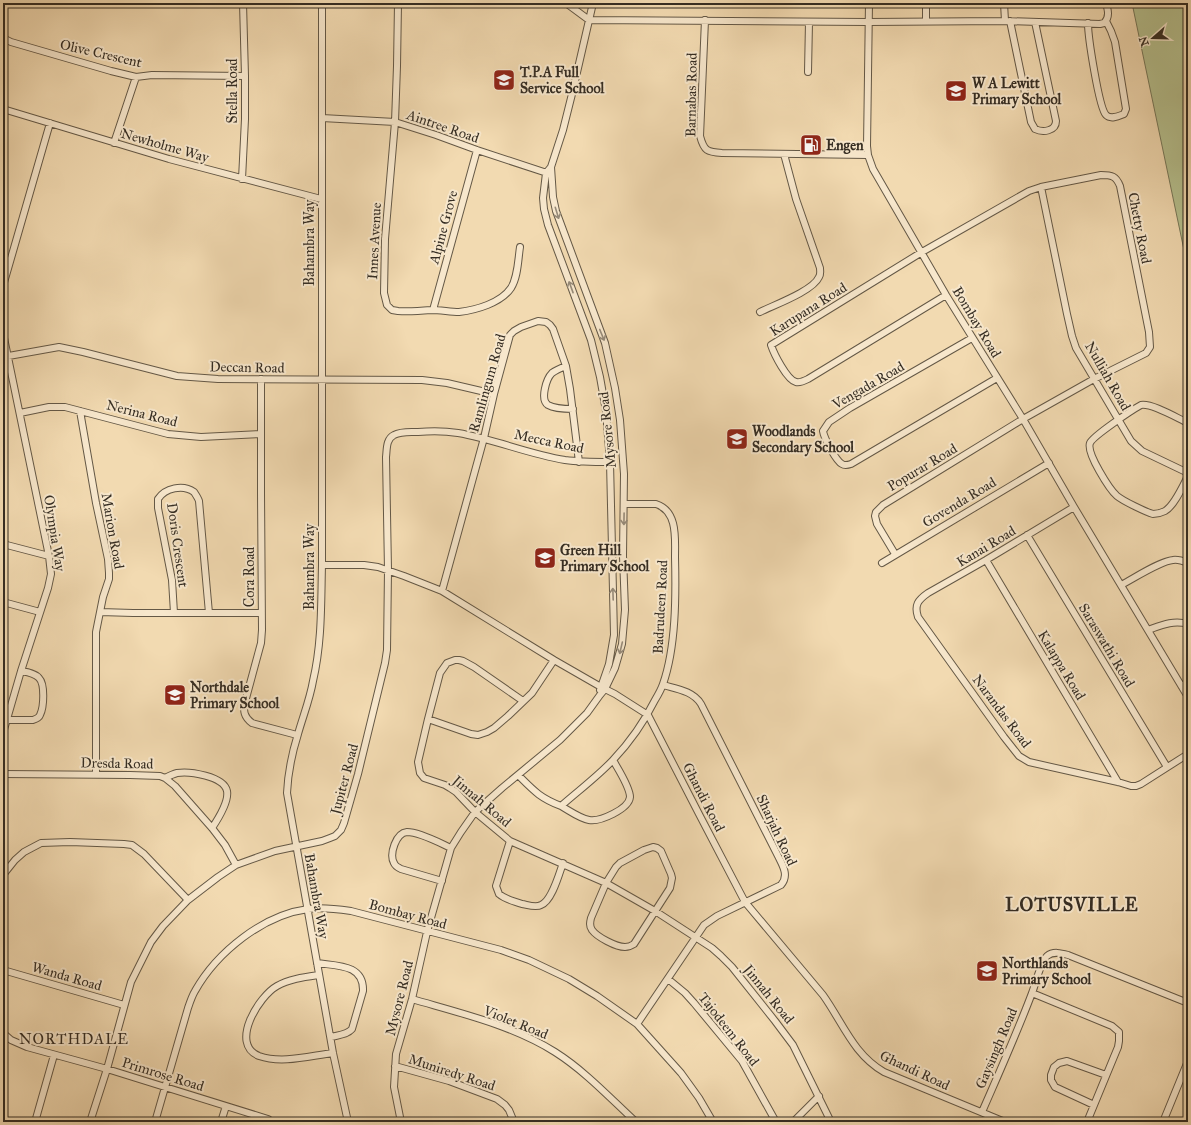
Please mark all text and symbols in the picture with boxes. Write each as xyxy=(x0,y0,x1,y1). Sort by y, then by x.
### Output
north arrow xyxy=(1133,18,1173,58)
text: N xyxy=(1136,34,1152,48)
street label: Olive Crescent xyxy=(58,36,143,71)
street label: Barnabas Road xyxy=(682,53,701,137)
street label: Stella Road xyxy=(224,58,241,124)
place label: T.P.A Full Service School xyxy=(519,64,606,97)
school or university icon: T.P.A Full Service School xyxy=(491,67,517,93)
place label: W A Lewitt Primary School xyxy=(972,75,1062,109)
school or university icon: W A Lewitt Primary School xyxy=(943,78,969,104)
street label: Aintree Road xyxy=(403,106,481,147)
street label: Newholme Way xyxy=(119,125,211,166)
fuel station icon: Engen xyxy=(798,132,824,158)
place label: Engen xyxy=(826,137,864,155)
street label: Alpine Grove xyxy=(425,188,461,267)
street label: Chetty Road xyxy=(1124,191,1155,265)
street label: Bahambra Way xyxy=(301,199,318,286)
street label: Innes Avenue xyxy=(364,202,385,280)
one-way arrow xyxy=(554,206,561,219)
street label: Karupana Road xyxy=(766,279,850,340)
one-way arrow xyxy=(567,282,575,294)
street label: Bombay Road xyxy=(949,284,1004,361)
one-way arrow xyxy=(598,329,606,341)
street label: Ramlingum Road xyxy=(465,332,510,434)
street label: Nulliah Road xyxy=(1081,339,1134,414)
street label: Deccan Road xyxy=(209,358,285,377)
street label: Vengada Road xyxy=(828,358,907,413)
street label: Mysore Road xyxy=(595,391,620,469)
street label: Nerina Road xyxy=(104,396,179,431)
place label: Woodlands Secondary School xyxy=(752,423,855,457)
street label: Mecca Road xyxy=(513,426,585,457)
school or university icon: Woodlands Secondary School xyxy=(724,426,750,452)
street label: Popurar Road xyxy=(884,440,960,495)
street label: Govenda Road xyxy=(919,474,999,531)
street label: Marion Road xyxy=(97,492,128,570)
street label: Olympia Way xyxy=(40,494,69,573)
street label: Doris Crescent xyxy=(163,502,192,588)
one-way arrow xyxy=(620,512,628,525)
street label: Kanai Road xyxy=(954,522,1019,571)
street label: Bahambra Way xyxy=(301,523,318,610)
place label: Green Hill Primary School xyxy=(560,542,650,576)
school or university icon: Green Hill Primary School xyxy=(532,545,558,571)
street label: Cora Road xyxy=(241,547,258,607)
street label: Badrudeen Road xyxy=(650,560,671,654)
one-way arrow xyxy=(609,588,617,601)
street label: Saraswathi Road xyxy=(1075,600,1138,690)
street label: Kalappa Road xyxy=(1034,627,1089,703)
one-way arrow xyxy=(616,641,624,654)
street label: Narandas Road xyxy=(969,671,1035,751)
place label: Northdale Primary School xyxy=(190,679,280,713)
school or university icon: Northdale Primary School xyxy=(162,682,188,708)
street label: Jupiter Road xyxy=(326,742,363,819)
street label: Dresda Road xyxy=(80,754,154,773)
street label: Ghandi Road xyxy=(679,760,728,835)
street label: Jinnah Road xyxy=(447,771,514,832)
street label: Sharjah Road xyxy=(753,792,801,869)
street label: Bahambra Way xyxy=(301,852,332,941)
district label: LOTUSVILLE xyxy=(1005,894,1139,916)
street label: Bombay Road xyxy=(367,896,449,933)
place label: Northlands Primary School xyxy=(1002,955,1092,989)
street label: Wanda Road xyxy=(30,958,104,995)
school or university icon: Northlands Primary School xyxy=(974,958,1000,984)
street label: Mysore Road xyxy=(382,959,417,1037)
street label: Jinnah Road xyxy=(738,960,798,1028)
street label: Tajodeem Road xyxy=(695,989,763,1069)
street label: Violet Road xyxy=(480,1001,551,1043)
street label: Gaysingh Road xyxy=(972,1005,1021,1091)
district label: NORTHDALE xyxy=(19,1030,129,1048)
street label: Ghandi Road xyxy=(877,1047,952,1094)
street label: Muniredy Road xyxy=(406,1050,498,1095)
street label: Primrose Road xyxy=(120,1054,206,1095)

